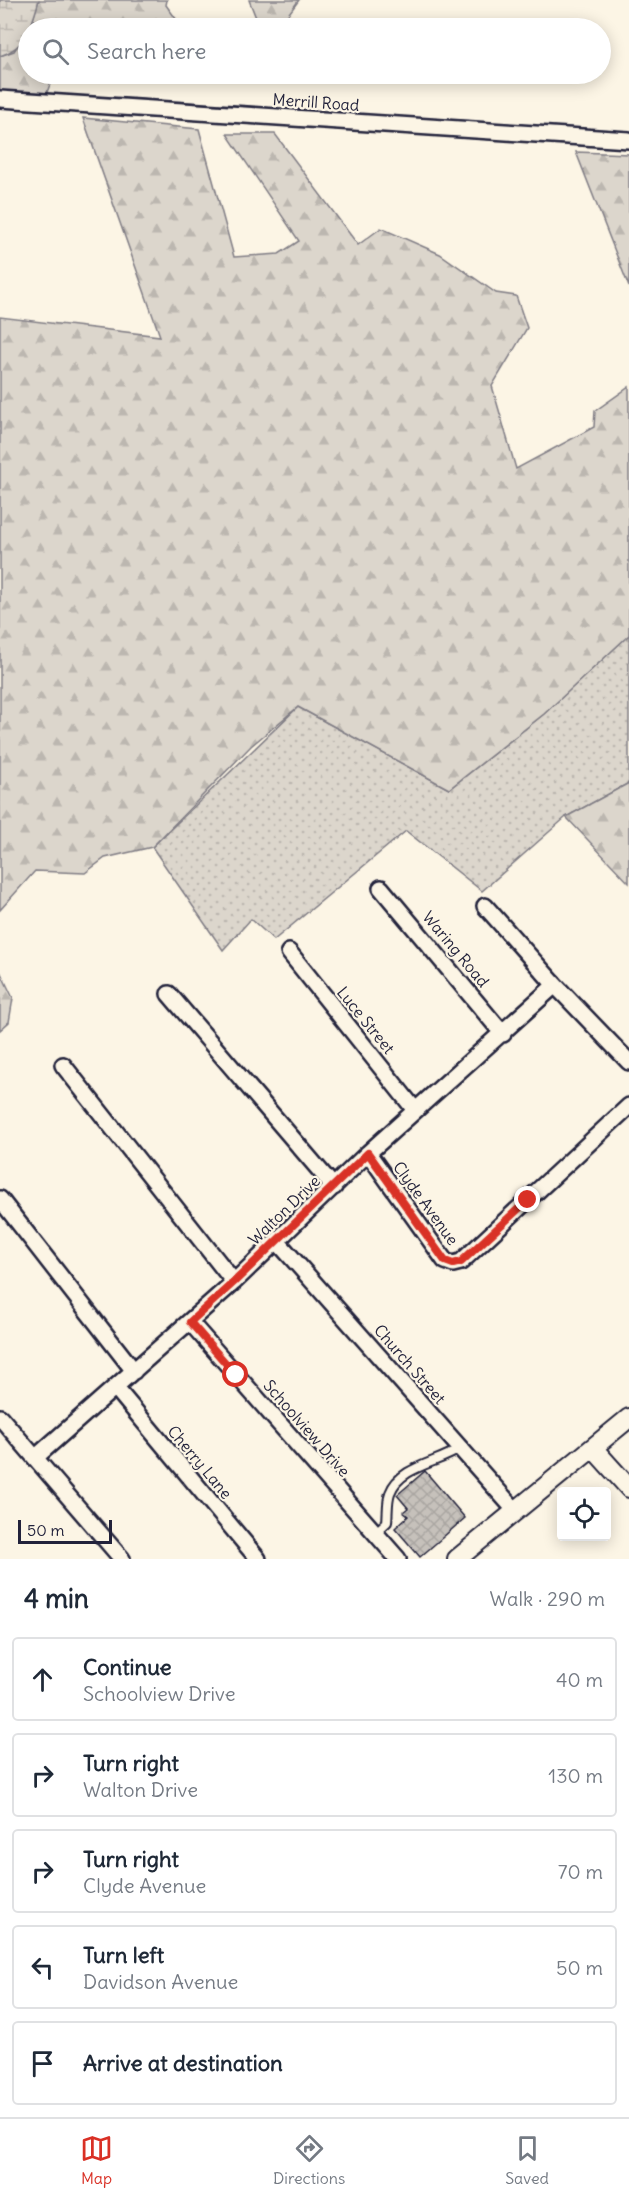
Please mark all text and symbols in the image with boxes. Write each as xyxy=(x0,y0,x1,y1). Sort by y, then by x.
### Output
search box xyxy=(18,18,611,84)
icon: search xyxy=(39,35,72,68)
text: Search here xyxy=(87,37,206,65)
street label: Merrill Road xyxy=(272,89,360,115)
street label: Waring Road xyxy=(419,907,493,991)
street label: Luce Street xyxy=(333,982,400,1058)
street label: Clyde Avenue xyxy=(389,1157,463,1249)
street label: Walton Drive xyxy=(244,1171,324,1249)
route end xyxy=(514,1186,540,1212)
street label: Church Street xyxy=(370,1320,451,1408)
route start xyxy=(222,1361,248,1387)
street label: Schoolview Drive xyxy=(259,1375,355,1481)
street label: Cherry Lane xyxy=(163,1421,237,1503)
map controls xyxy=(557,1487,611,1541)
button: locate xyxy=(557,1487,611,1541)
scale bar xyxy=(18,1517,112,1544)
text: 50 m xyxy=(27,1520,65,1540)
text: 4 min xyxy=(24,1582,89,1615)
text: Walk · 290 m xyxy=(490,1586,605,1611)
text: Continue xyxy=(83,1653,172,1681)
icon: ahead xyxy=(26,1663,59,1696)
text: 40 m xyxy=(556,1667,603,1692)
text: Schoolview Drive xyxy=(83,1681,236,1706)
text: Turn right xyxy=(83,1749,179,1777)
icon: right xyxy=(26,1759,59,1792)
text: 130 m xyxy=(548,1763,603,1788)
text: Walton Drive xyxy=(83,1777,198,1802)
text: Turn right xyxy=(83,1845,179,1873)
icon: right xyxy=(26,1855,59,1888)
text: 70 m xyxy=(558,1859,603,1884)
text: Clyde Avenue xyxy=(83,1873,206,1898)
text: Turn left xyxy=(83,1941,164,1969)
icon: left xyxy=(26,1951,59,1984)
text: 50 m xyxy=(556,1955,603,1980)
text: Davidson Avenue xyxy=(83,1969,238,1994)
icon: arrive xyxy=(26,2047,59,2080)
text: Arrive at destination xyxy=(83,2049,283,2077)
tab: Map xyxy=(80,2132,113,2188)
tab: Directions xyxy=(273,2132,345,2188)
tab: Saved xyxy=(505,2132,549,2188)

